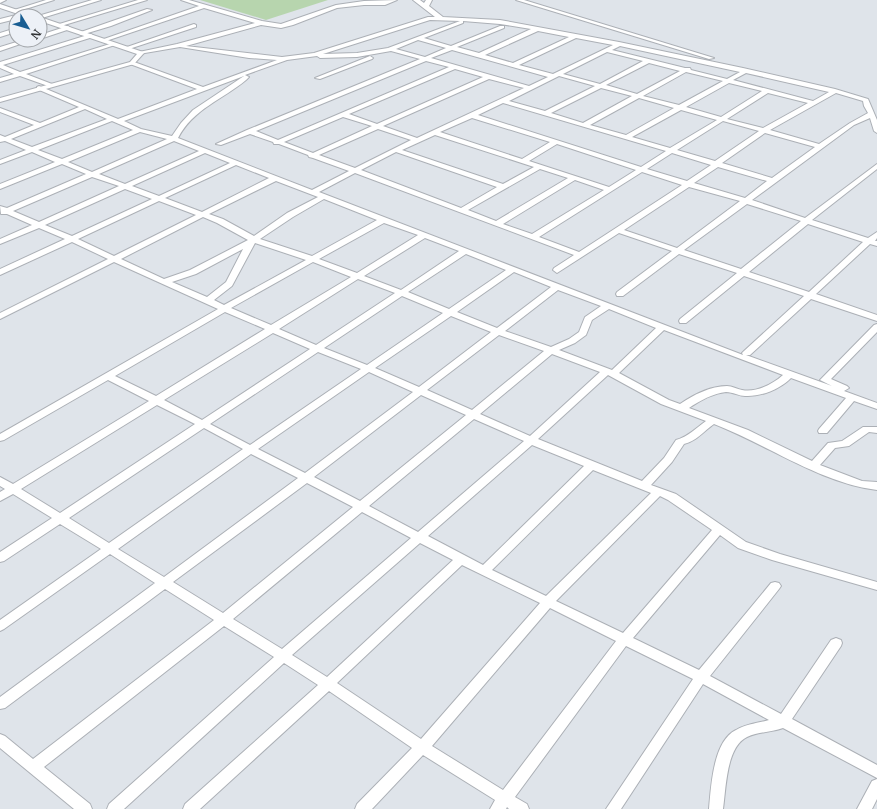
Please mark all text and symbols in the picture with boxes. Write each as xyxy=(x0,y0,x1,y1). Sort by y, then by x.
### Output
north arrow xyxy=(8,8,48,48)
text: N xyxy=(28,26,44,42)

